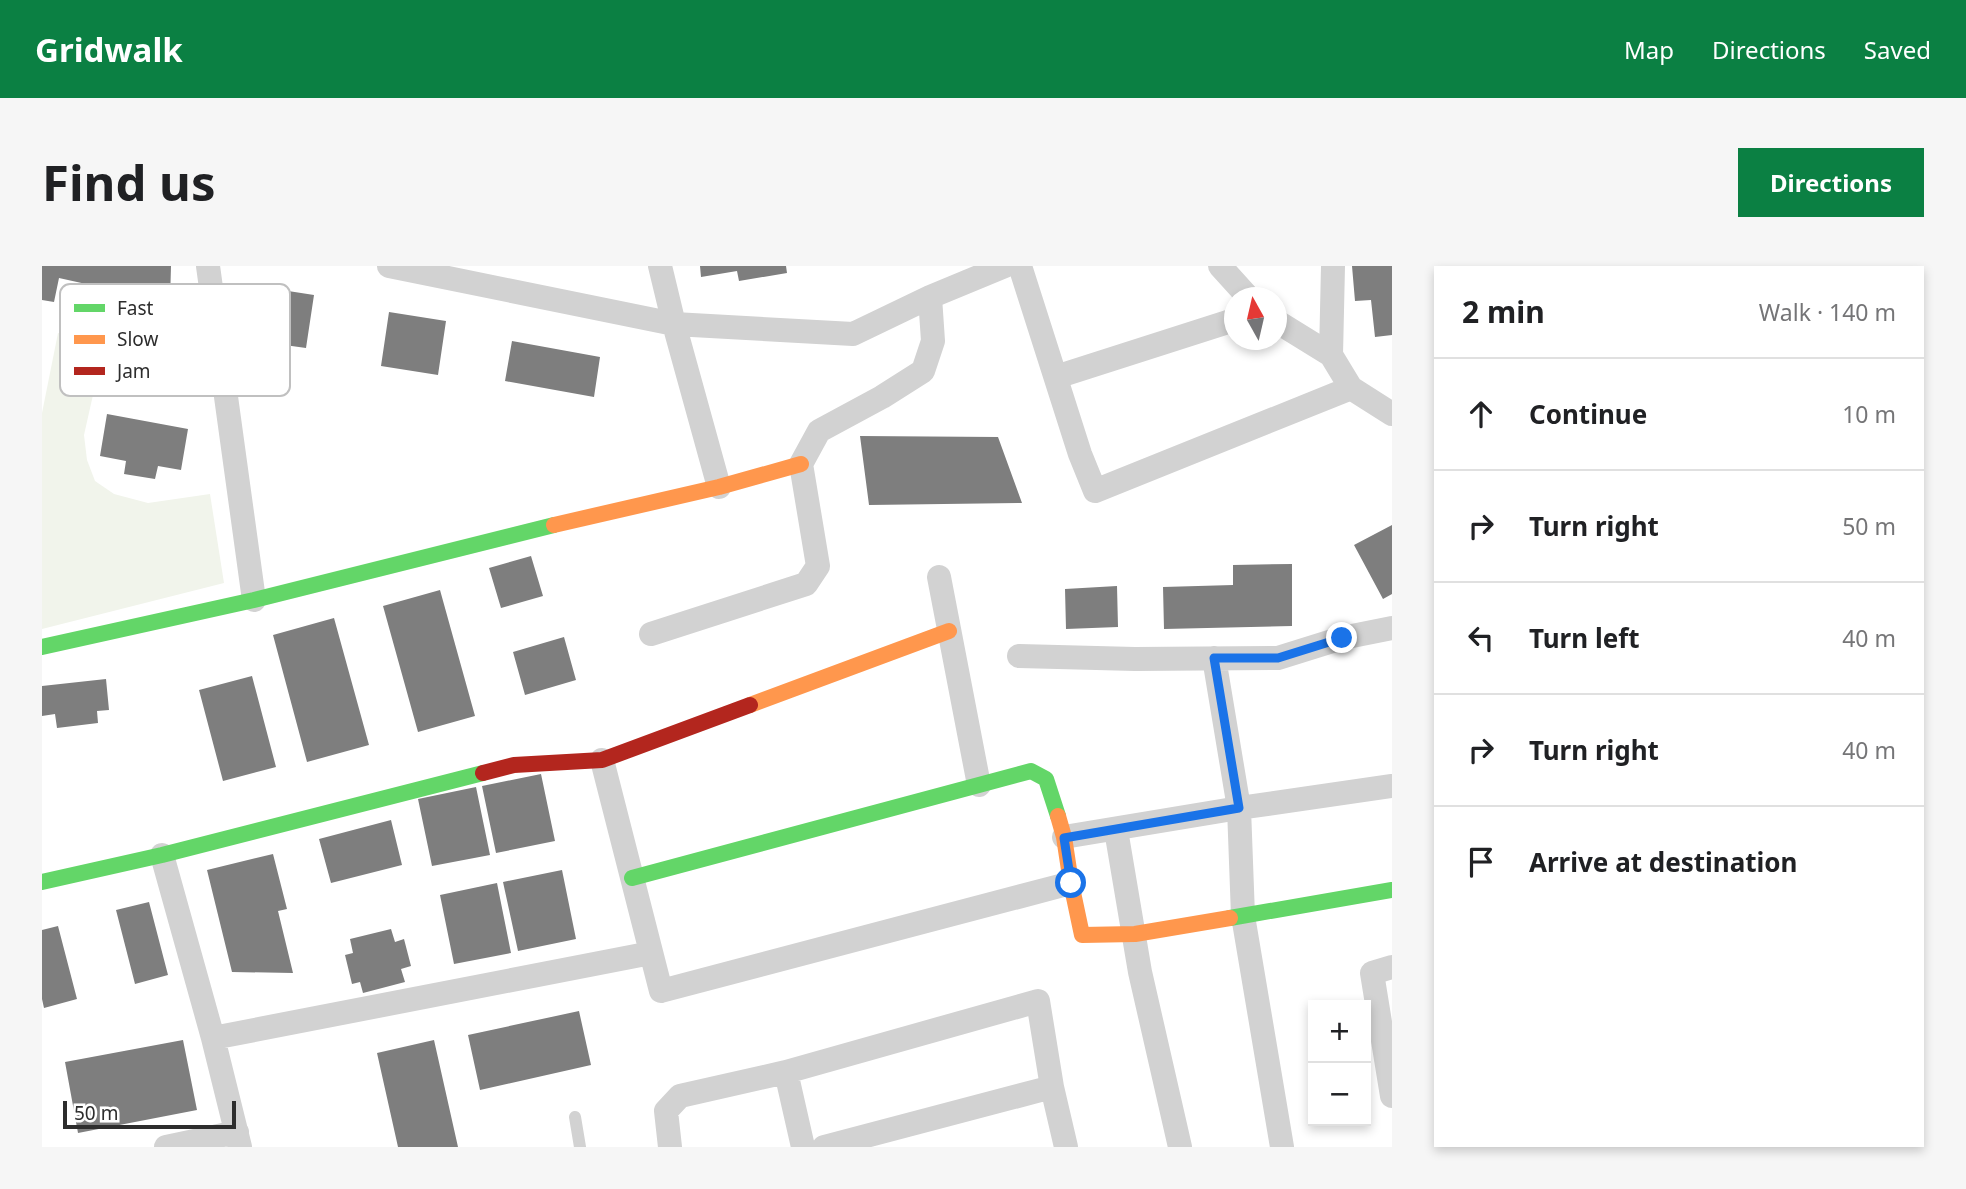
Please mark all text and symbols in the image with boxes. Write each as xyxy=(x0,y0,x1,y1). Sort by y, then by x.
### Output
text: Gridwalk xyxy=(35,27,183,72)
text: Map xyxy=(1624,33,1674,66)
text: Directions xyxy=(1712,33,1826,66)
text: Saved xyxy=(1864,33,1931,66)
button: Directions xyxy=(1738,148,1924,217)
text: Find us xyxy=(42,149,216,215)
legend xyxy=(60,284,290,396)
north arrow xyxy=(1224,287,1287,350)
text: 2 min xyxy=(1462,291,1545,332)
text: Fast xyxy=(117,295,154,321)
text: Walk · 140 m xyxy=(1759,296,1896,328)
text: Slow xyxy=(117,326,158,352)
text: Jam xyxy=(115,358,151,384)
icon: ahead xyxy=(1462,395,1500,433)
text: Continue xyxy=(1529,396,1647,432)
text: 10 m xyxy=(1842,398,1896,430)
icon: right xyxy=(1462,507,1500,545)
text: Turn right xyxy=(1529,508,1659,544)
text: 50 m xyxy=(1842,510,1896,542)
icon: left xyxy=(1462,619,1500,657)
text: Turn left xyxy=(1529,620,1640,656)
route end xyxy=(1326,622,1357,653)
text: 40 m xyxy=(1842,622,1896,654)
icon: right xyxy=(1462,731,1500,769)
text: Turn right xyxy=(1529,732,1659,768)
text: 40 m xyxy=(1842,734,1896,766)
icon: arrive xyxy=(1462,843,1500,881)
text: Arrive at destination xyxy=(1529,844,1798,880)
route start xyxy=(1055,867,1086,898)
map controls xyxy=(1308,1000,1371,1126)
button: + xyxy=(1308,1000,1371,1063)
button: − xyxy=(1308,1063,1371,1126)
scale bar xyxy=(63,1098,236,1130)
text: 50 m xyxy=(74,1100,118,1126)

